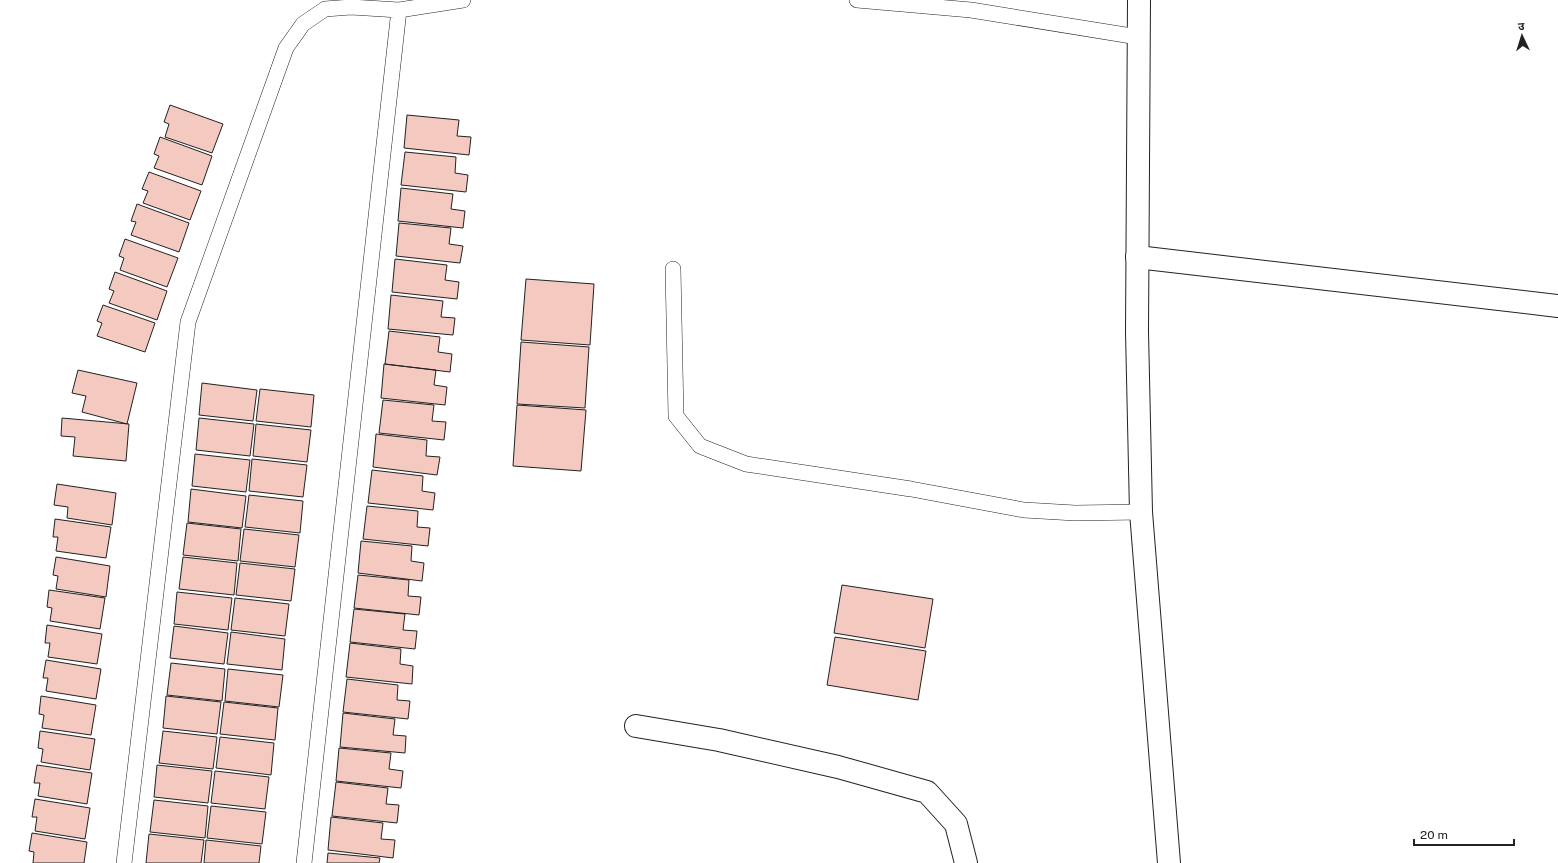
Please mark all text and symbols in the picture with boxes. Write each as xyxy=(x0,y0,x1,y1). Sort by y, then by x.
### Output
north arrow xyxy=(1502,16,1542,56)
text: उ xyxy=(1518,20,1525,32)
scale bar xyxy=(1414,821,1514,847)
text: 20 m xyxy=(1420,828,1448,842)

